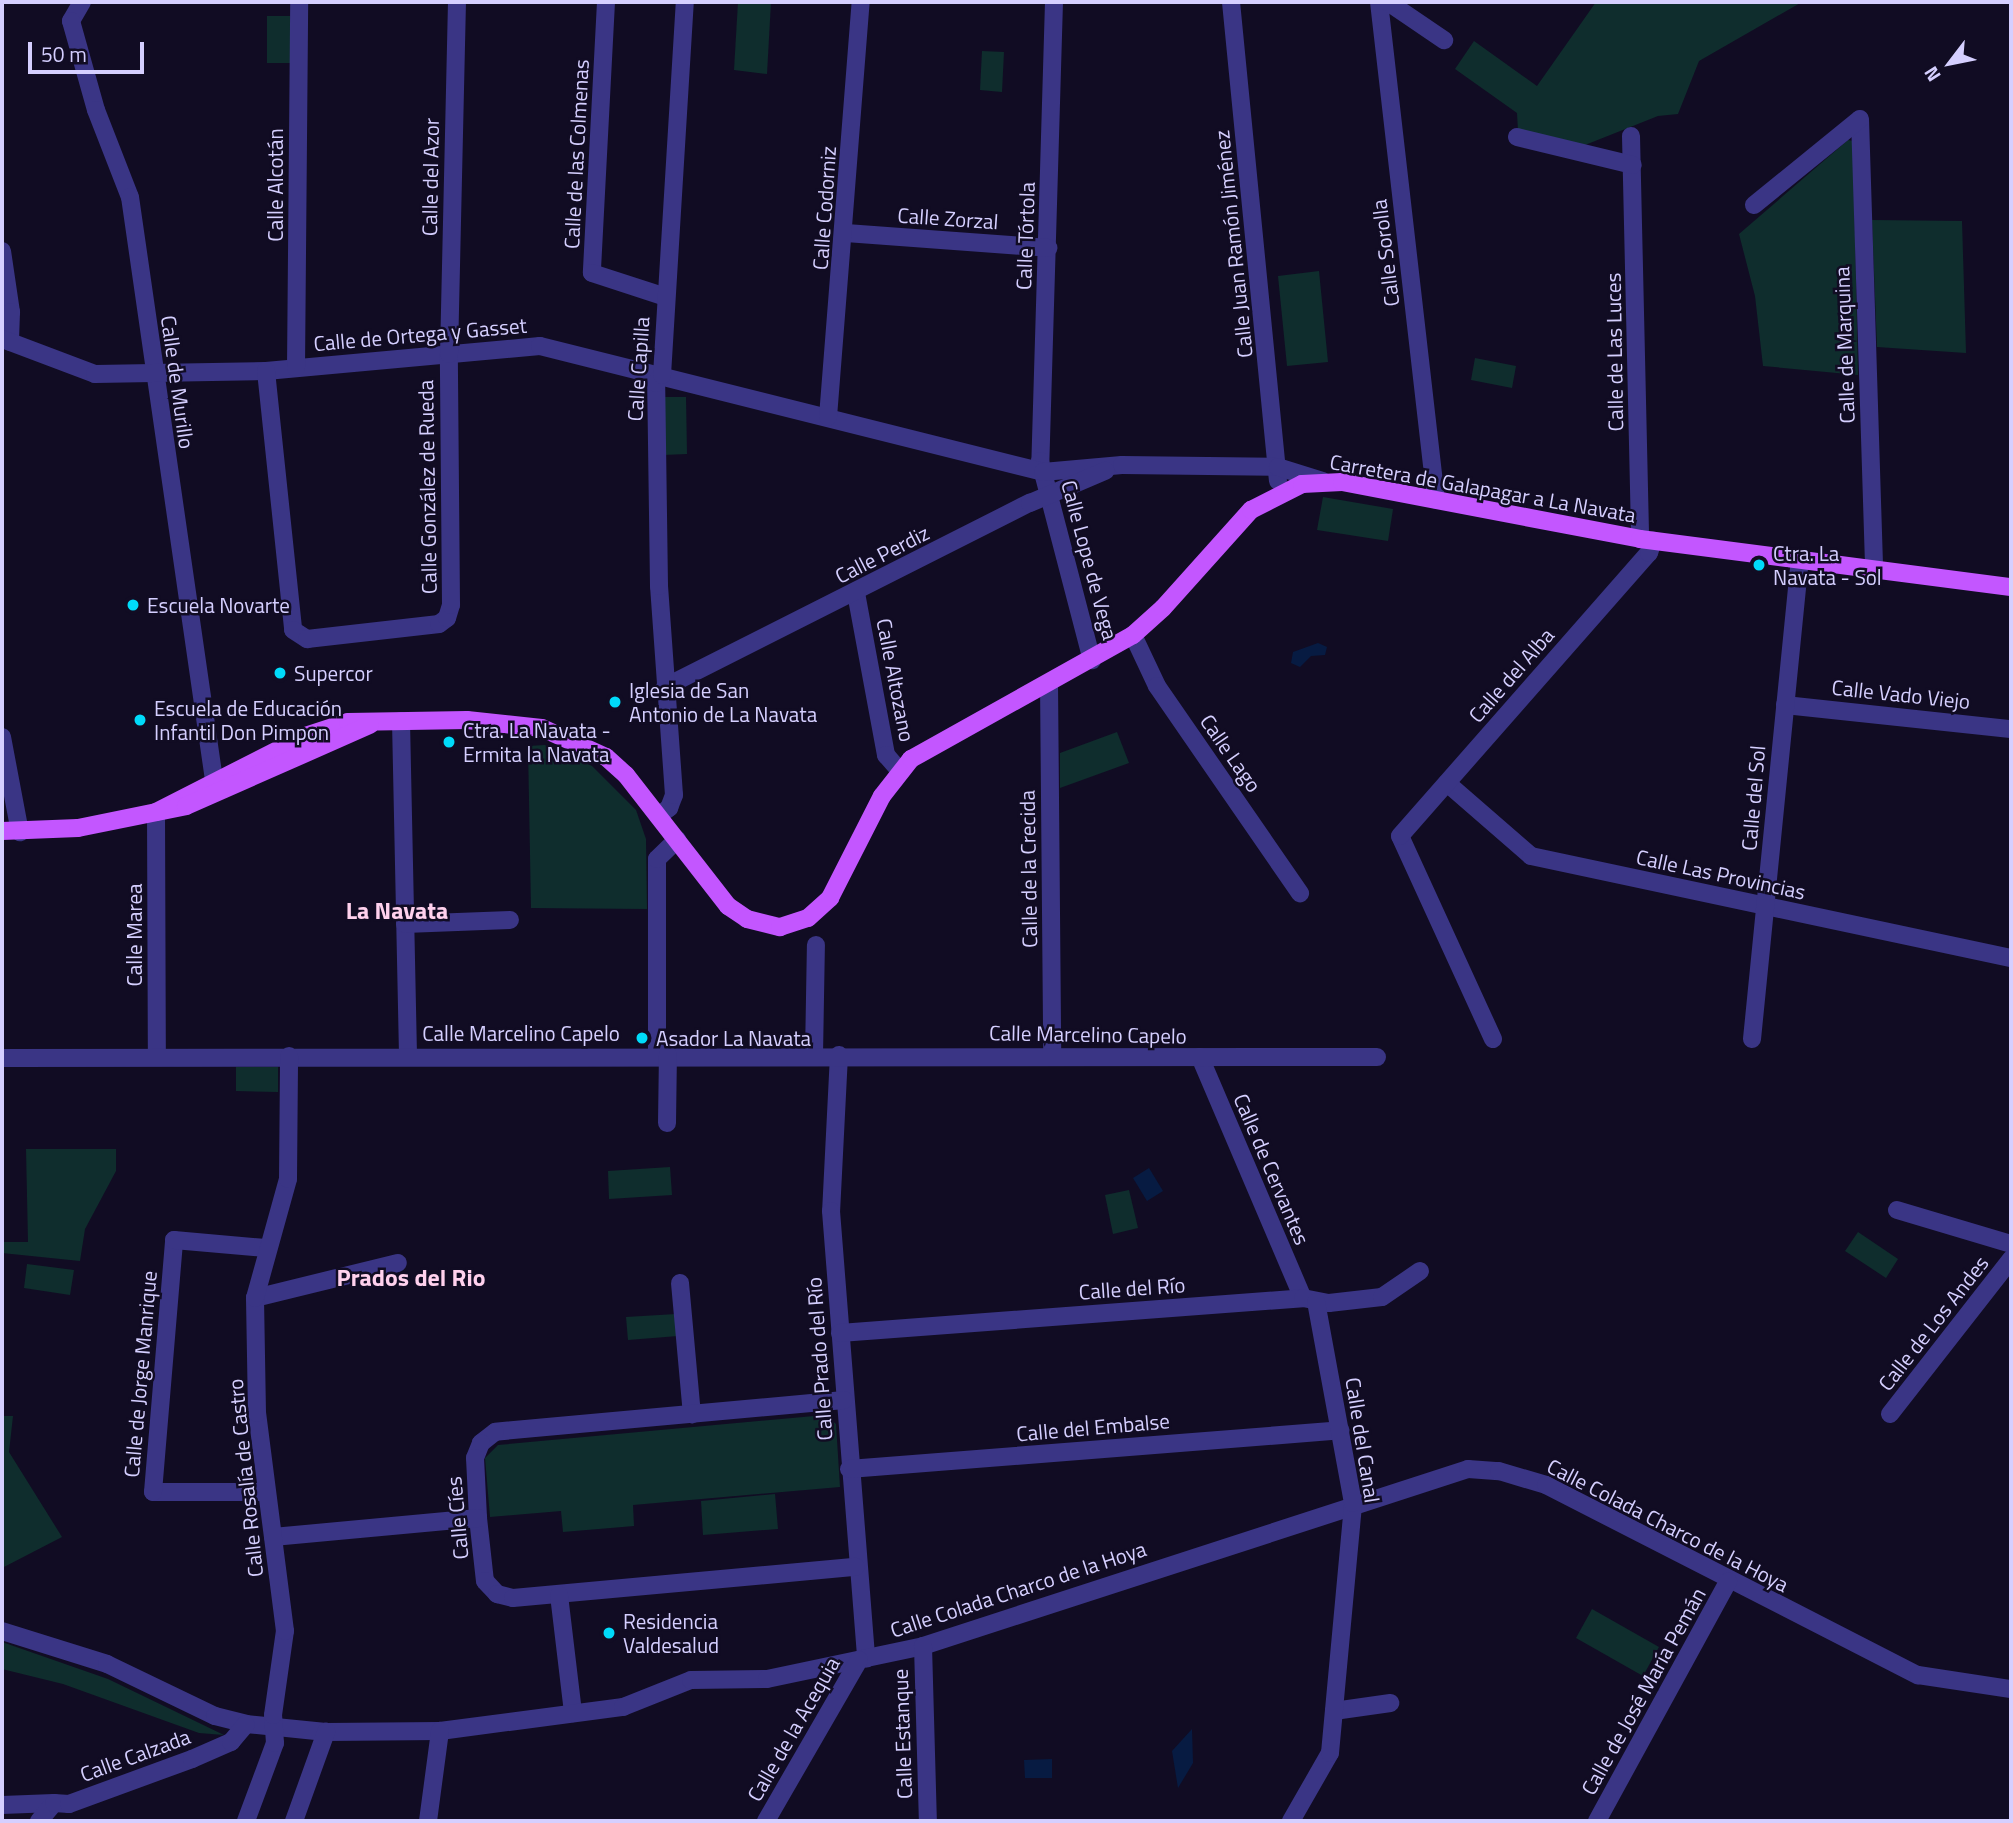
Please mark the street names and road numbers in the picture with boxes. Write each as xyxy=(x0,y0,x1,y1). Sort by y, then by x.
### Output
street label: Calle de las Colmenas xyxy=(558,59,594,249)
street label: Calle del Azor xyxy=(416,118,444,236)
street label: Calle Alcotán xyxy=(262,128,288,242)
street label: Calle Juan Ramón Jiménez xyxy=(1209,129,1257,359)
street label: Calle Codorniz xyxy=(807,145,841,271)
street label: Calle Tórtola xyxy=(1011,181,1039,291)
street label: Calle Sorolla xyxy=(1366,198,1404,308)
street label: Calle Zorzal xyxy=(897,202,999,234)
street label: Calle de Marquina xyxy=(1829,266,1859,424)
street label: Calle de Las Luces xyxy=(1600,272,1628,432)
street label: Calle de Ortega y Gasset xyxy=(312,312,528,356)
street label: Calle de Murillo xyxy=(156,314,200,450)
street label: Calle Capilla xyxy=(622,316,654,422)
street label: Calle González de Rueda xyxy=(413,380,441,594)
street label: Carretera de Galapagar a La Navata xyxy=(1328,449,1638,527)
street label: Calle Lope de Vega xyxy=(1057,478,1123,642)
street label: Calle Perdiz xyxy=(831,520,933,588)
street label: Calle Altozano xyxy=(872,616,920,744)
street label: Calle del Alba xyxy=(1463,623,1559,727)
street label: Calle Vado Viejo xyxy=(1831,674,1971,714)
street label: Calle Lago xyxy=(1195,709,1267,797)
street label: Calle del Sol xyxy=(1736,744,1770,852)
street label: Calle de la Crecida xyxy=(1014,790,1042,948)
street label: Calle Las Provincias xyxy=(1634,844,1808,904)
street label: Calle Marea xyxy=(121,883,147,987)
street label: Calle Marcelino Capelo xyxy=(422,1020,620,1046)
street label: Calle Marcelino Capelo xyxy=(989,1020,1187,1048)
street label: Calle de Cervantes xyxy=(1229,1090,1315,1248)
street label: Calle de Los Andes xyxy=(1873,1251,1993,1395)
street label: Calle de Jorge Manrique xyxy=(118,1270,162,1478)
street label: Calle del Río xyxy=(1078,1272,1186,1304)
street label: Calle Prado del Río xyxy=(801,1276,837,1442)
street label: Calle del Canal xyxy=(1341,1375,1385,1505)
street label: Calle Rosalía de Castro xyxy=(222,1378,268,1578)
street label: Calle del Embalse xyxy=(1015,1408,1171,1446)
street label: Calle Colada Charco de la Hoya xyxy=(1543,1453,1793,1597)
street label: Calle Cíes xyxy=(441,1475,473,1561)
street label: Calle Colada Charco de la Hoya xyxy=(887,1536,1149,1642)
street label: Calle de José María Pemán xyxy=(1576,1583,1710,1799)
street label: Calle de la Acequia xyxy=(741,1652,845,1806)
street label: Calle Estanque xyxy=(887,1668,917,1800)
street label: Calle Calzada xyxy=(76,1723,194,1787)

